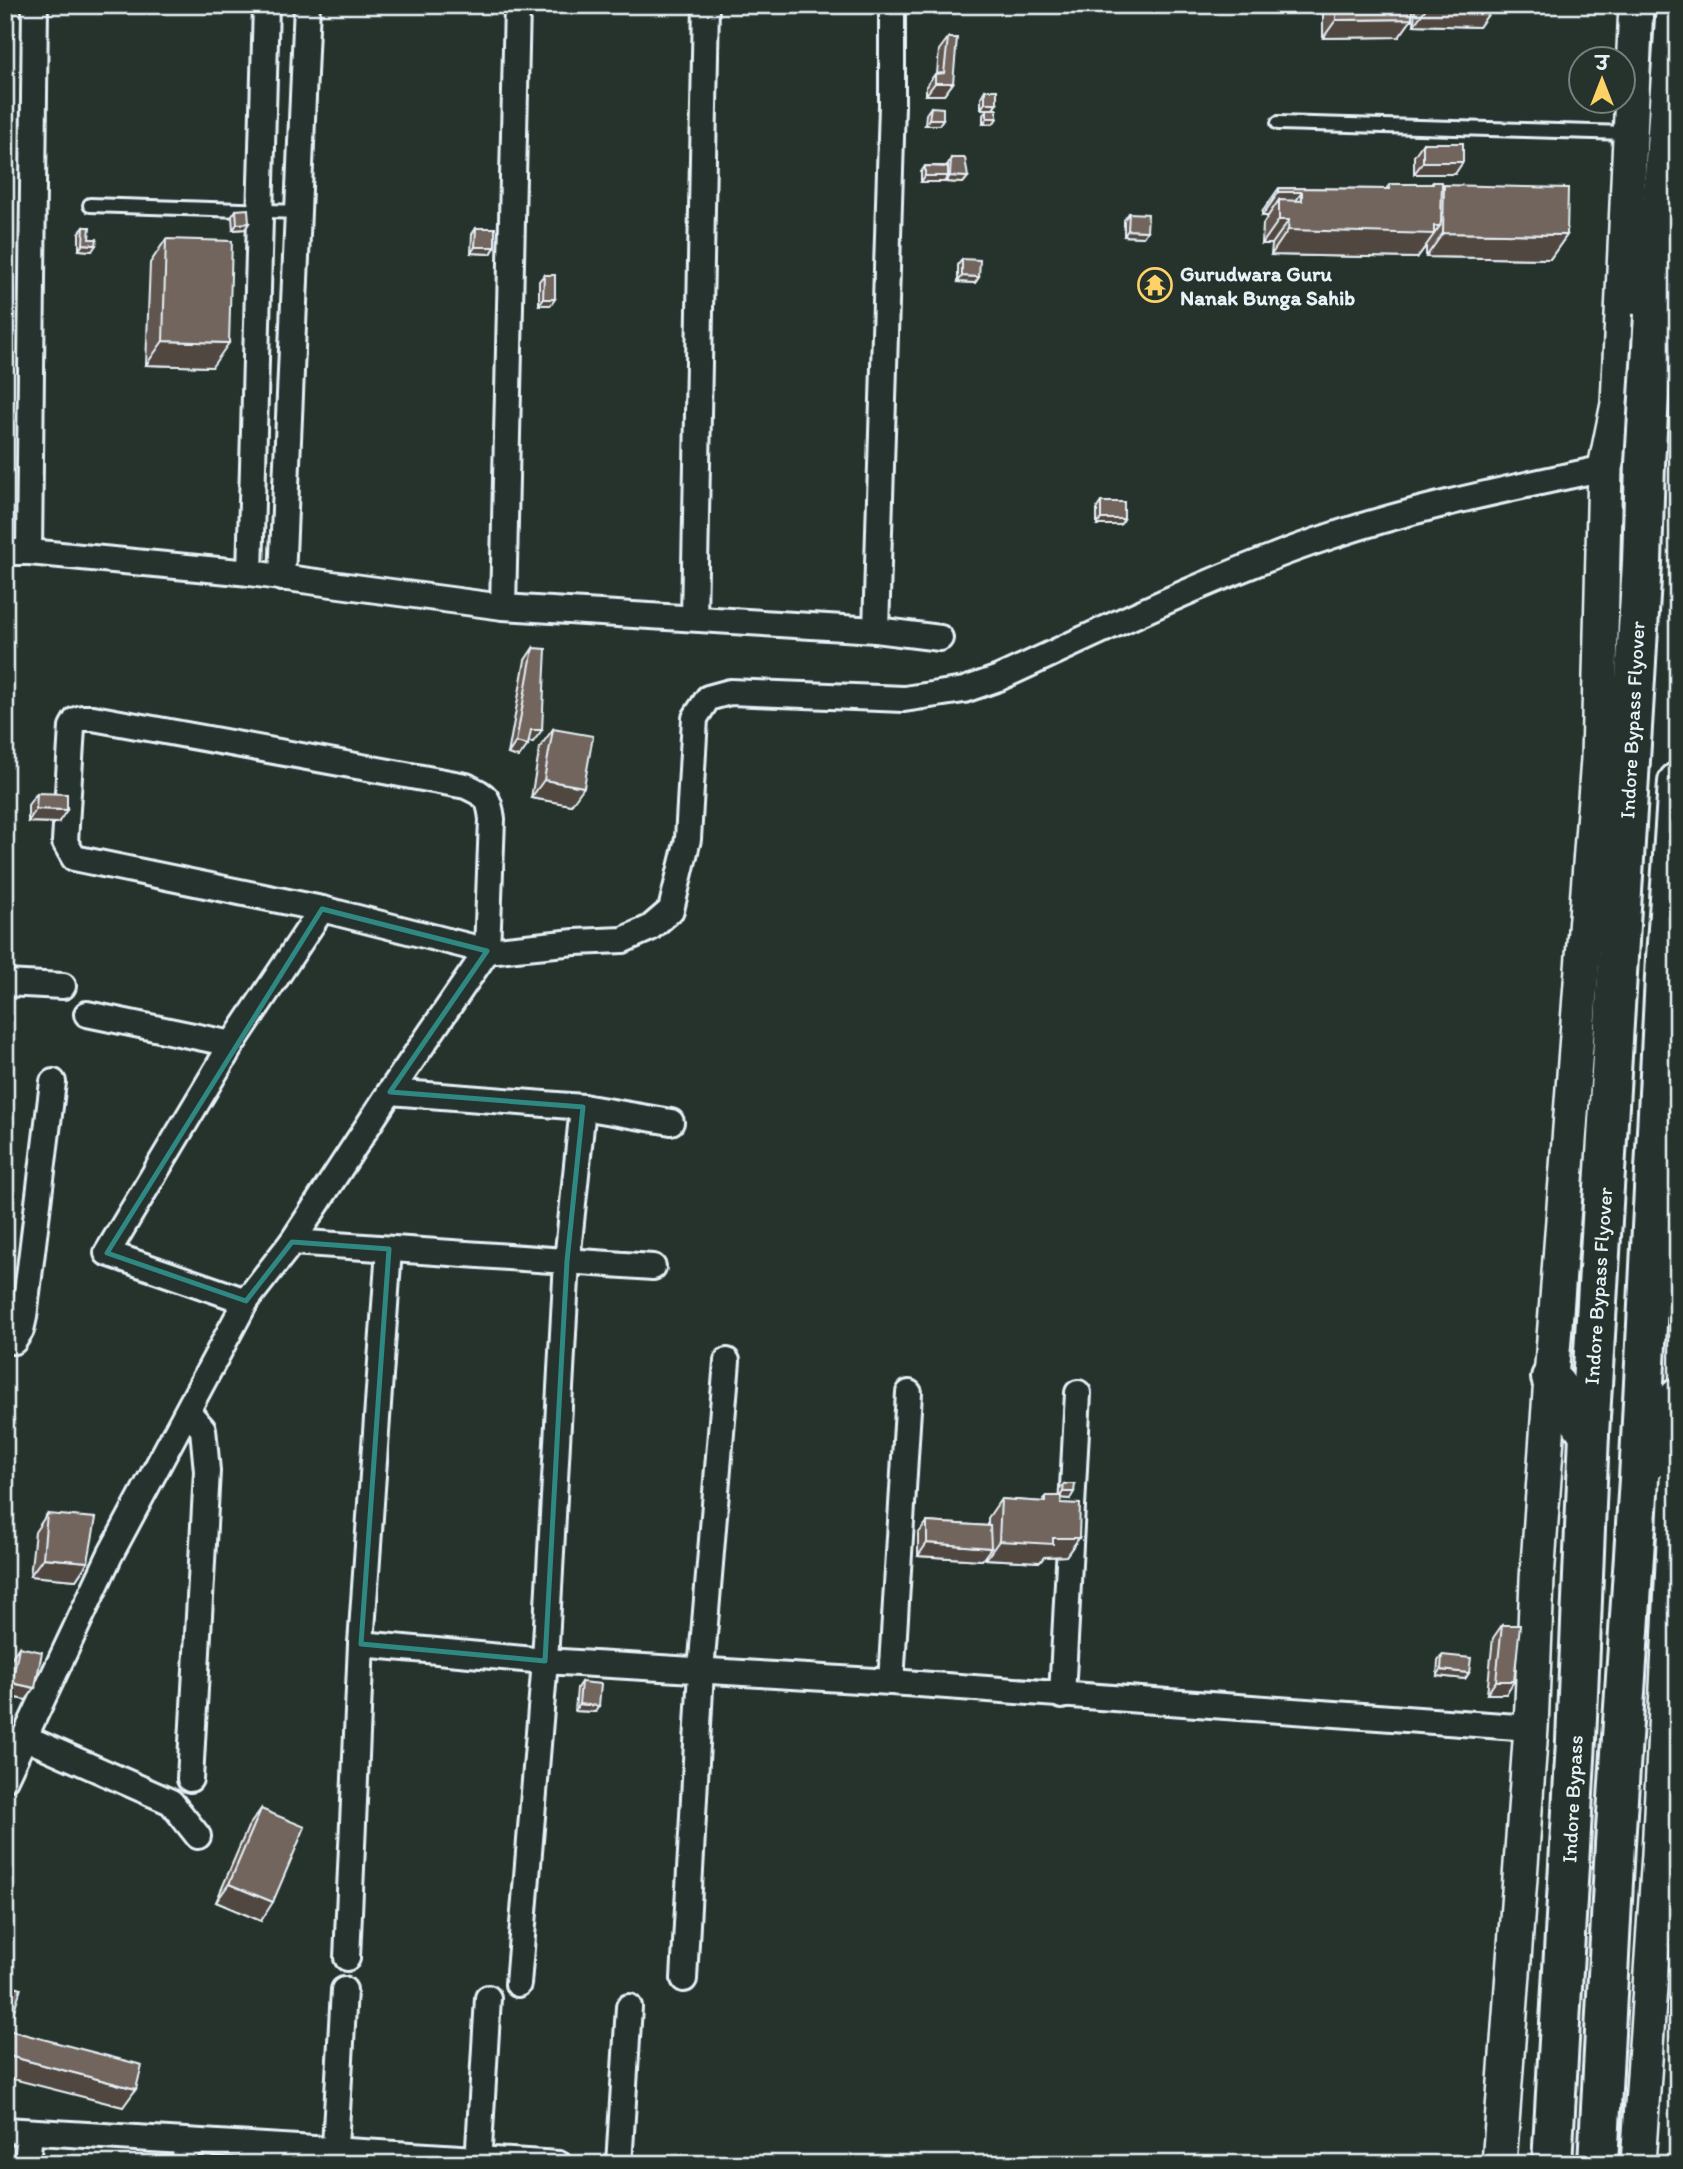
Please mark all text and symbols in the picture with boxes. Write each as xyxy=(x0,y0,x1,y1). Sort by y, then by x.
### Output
north arrow xyxy=(1568,46,1638,116)
text: उ xyxy=(1594,52,1611,75)
place label: Gurudwara Guru Nanak Bunga Sahib xyxy=(1180,261,1355,311)
temple icon: Gurudwara Guru Nanak Bunga Sahib xyxy=(1136,266,1174,304)
street label: Indore Bypass Flyover xyxy=(1614,620,1650,819)
street label: Indore Bypass Flyover xyxy=(1579,1186,1617,1386)
street label: Indore Bypass xyxy=(1556,1734,1588,1864)

